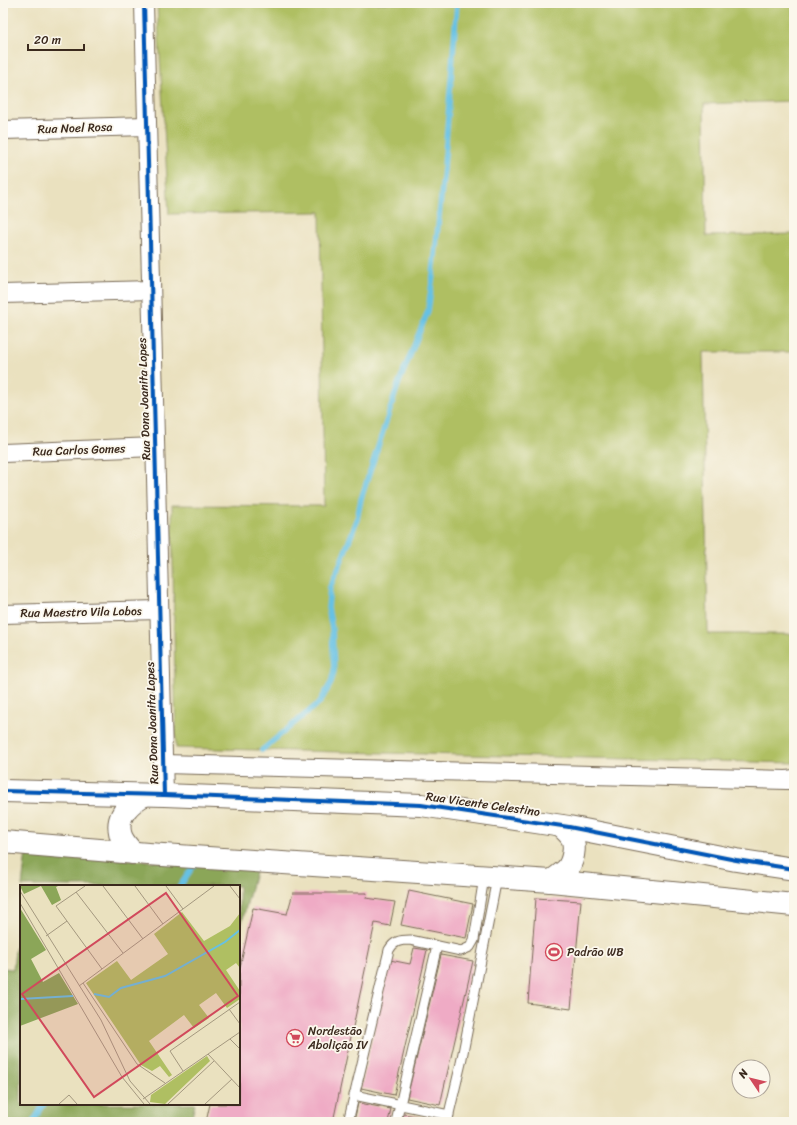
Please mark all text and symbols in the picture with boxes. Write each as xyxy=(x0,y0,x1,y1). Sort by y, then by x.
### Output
scale bar xyxy=(28,26,84,52)
text: 20 m xyxy=(34,29,61,51)
street label: Rua Noel Rosa xyxy=(37,116,113,140)
street label: Rua Dona Joanita Lopes xyxy=(131,337,157,461)
street label: Rua Carlos Gomes xyxy=(32,437,126,463)
street label: Rua Maestro Vila Lobos xyxy=(20,600,142,624)
street label: Rua Dona Joanita Lopes xyxy=(139,661,165,785)
street label: Rua Vicente Celestino xyxy=(425,785,542,823)
inset map xyxy=(20,885,240,1105)
place label: Padrão WB xyxy=(567,941,624,963)
sports icon: Padrão WB xyxy=(544,942,564,962)
place label: Nordestão Abolição IV xyxy=(307,1020,369,1056)
supermarket icon: Nordestão Abolição IV xyxy=(285,1028,305,1048)
north arrow xyxy=(731,1059,771,1099)
text: N xyxy=(733,1065,753,1083)

